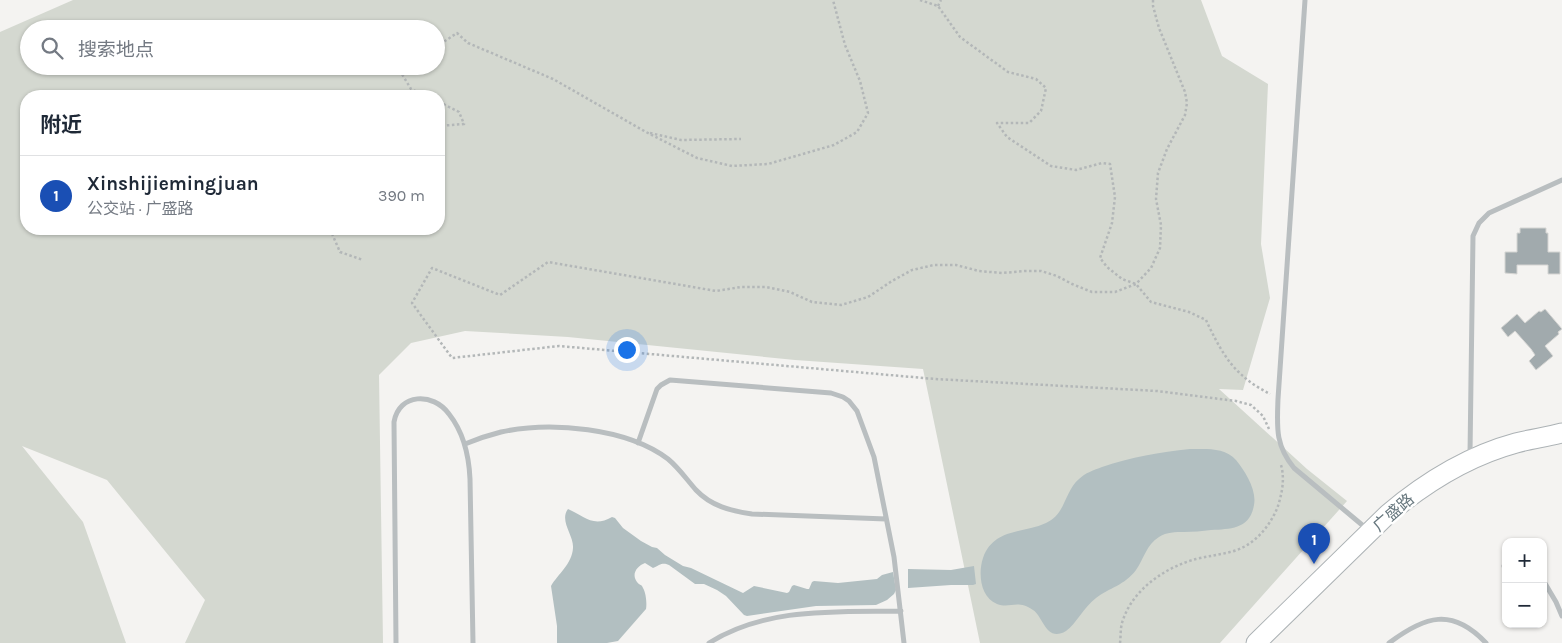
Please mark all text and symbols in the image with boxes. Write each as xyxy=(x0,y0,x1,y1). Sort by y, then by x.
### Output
search box xyxy=(20,20,445,75)
icon: search xyxy=(38,34,66,62)
text: 搜索地点 xyxy=(78,39,154,61)
text: 附近 xyxy=(40,113,82,137)
text: Xinshijiemingjuan xyxy=(87,173,259,195)
text: 1 xyxy=(53,186,59,205)
text: 390 m xyxy=(378,186,425,205)
text: 公交站 · 广盛路 xyxy=(87,199,193,218)
your location xyxy=(614,337,640,363)
street label: 广盛路 xyxy=(1369,489,1418,535)
pin: 1 xyxy=(1298,523,1330,564)
map controls xyxy=(1502,538,1547,628)
button: + xyxy=(1502,538,1547,583)
button: − xyxy=(1502,583,1547,628)

